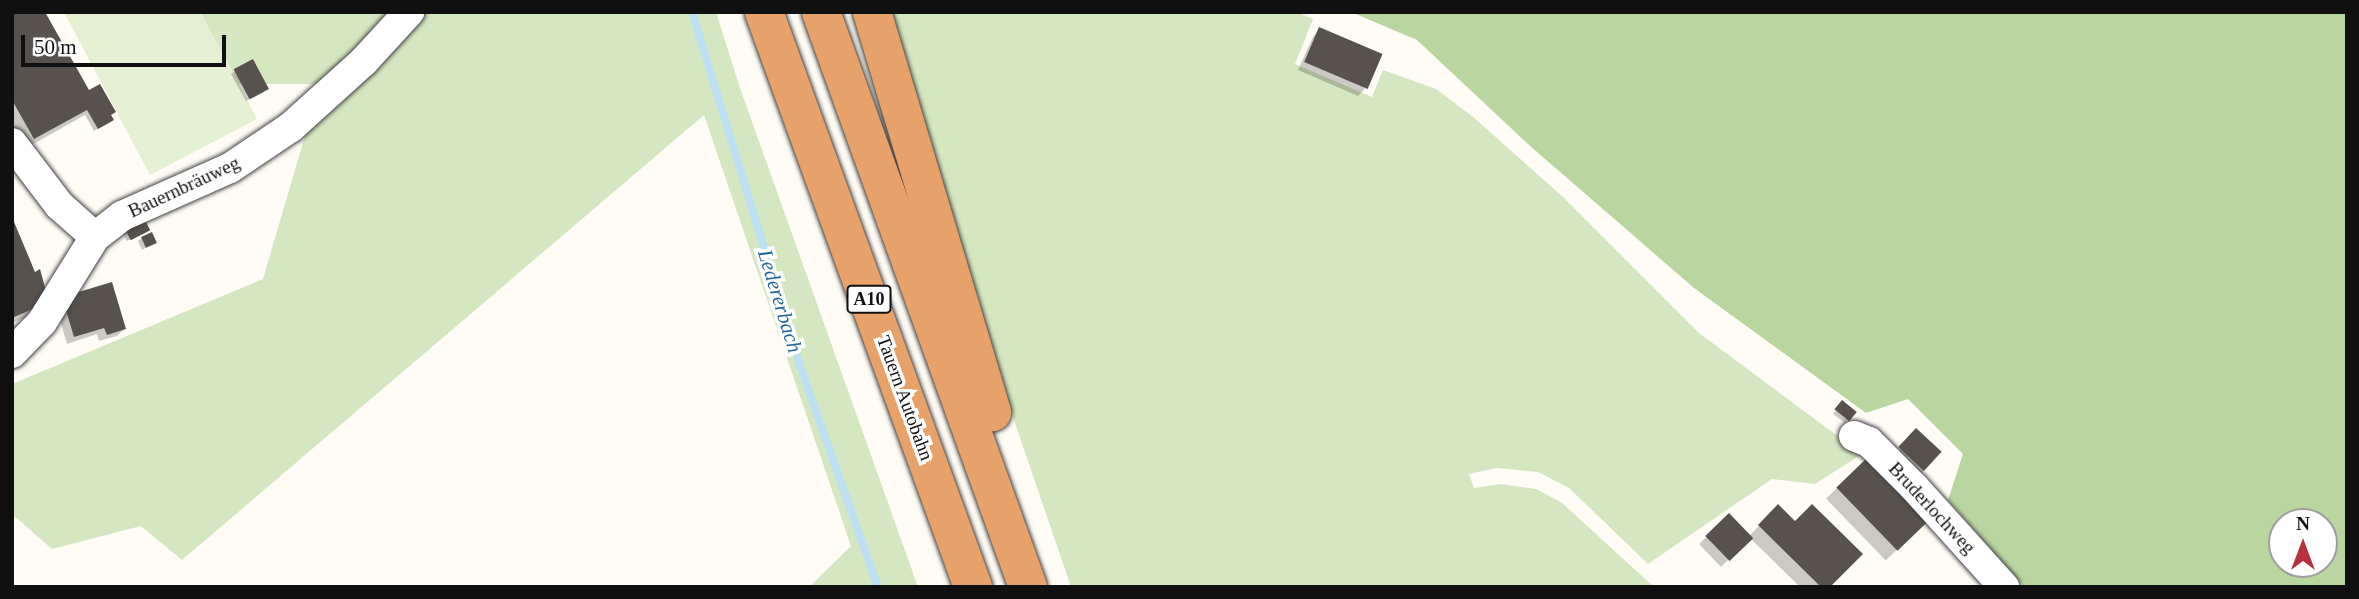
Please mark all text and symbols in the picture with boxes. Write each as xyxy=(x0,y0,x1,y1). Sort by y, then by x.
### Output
scale bar xyxy=(24,21,229,65)
text: 50 m xyxy=(34,35,77,59)
street label: Bauernbräuweg xyxy=(125,151,243,223)
water label: Ledererbach xyxy=(752,246,808,356)
road number: A10 xyxy=(846,284,892,314)
street label: Tauern Autobahn xyxy=(872,332,938,464)
street label: Bruderlochweg xyxy=(1884,457,1980,559)
north arrow xyxy=(2268,508,2338,578)
text: N xyxy=(2296,513,2310,534)

